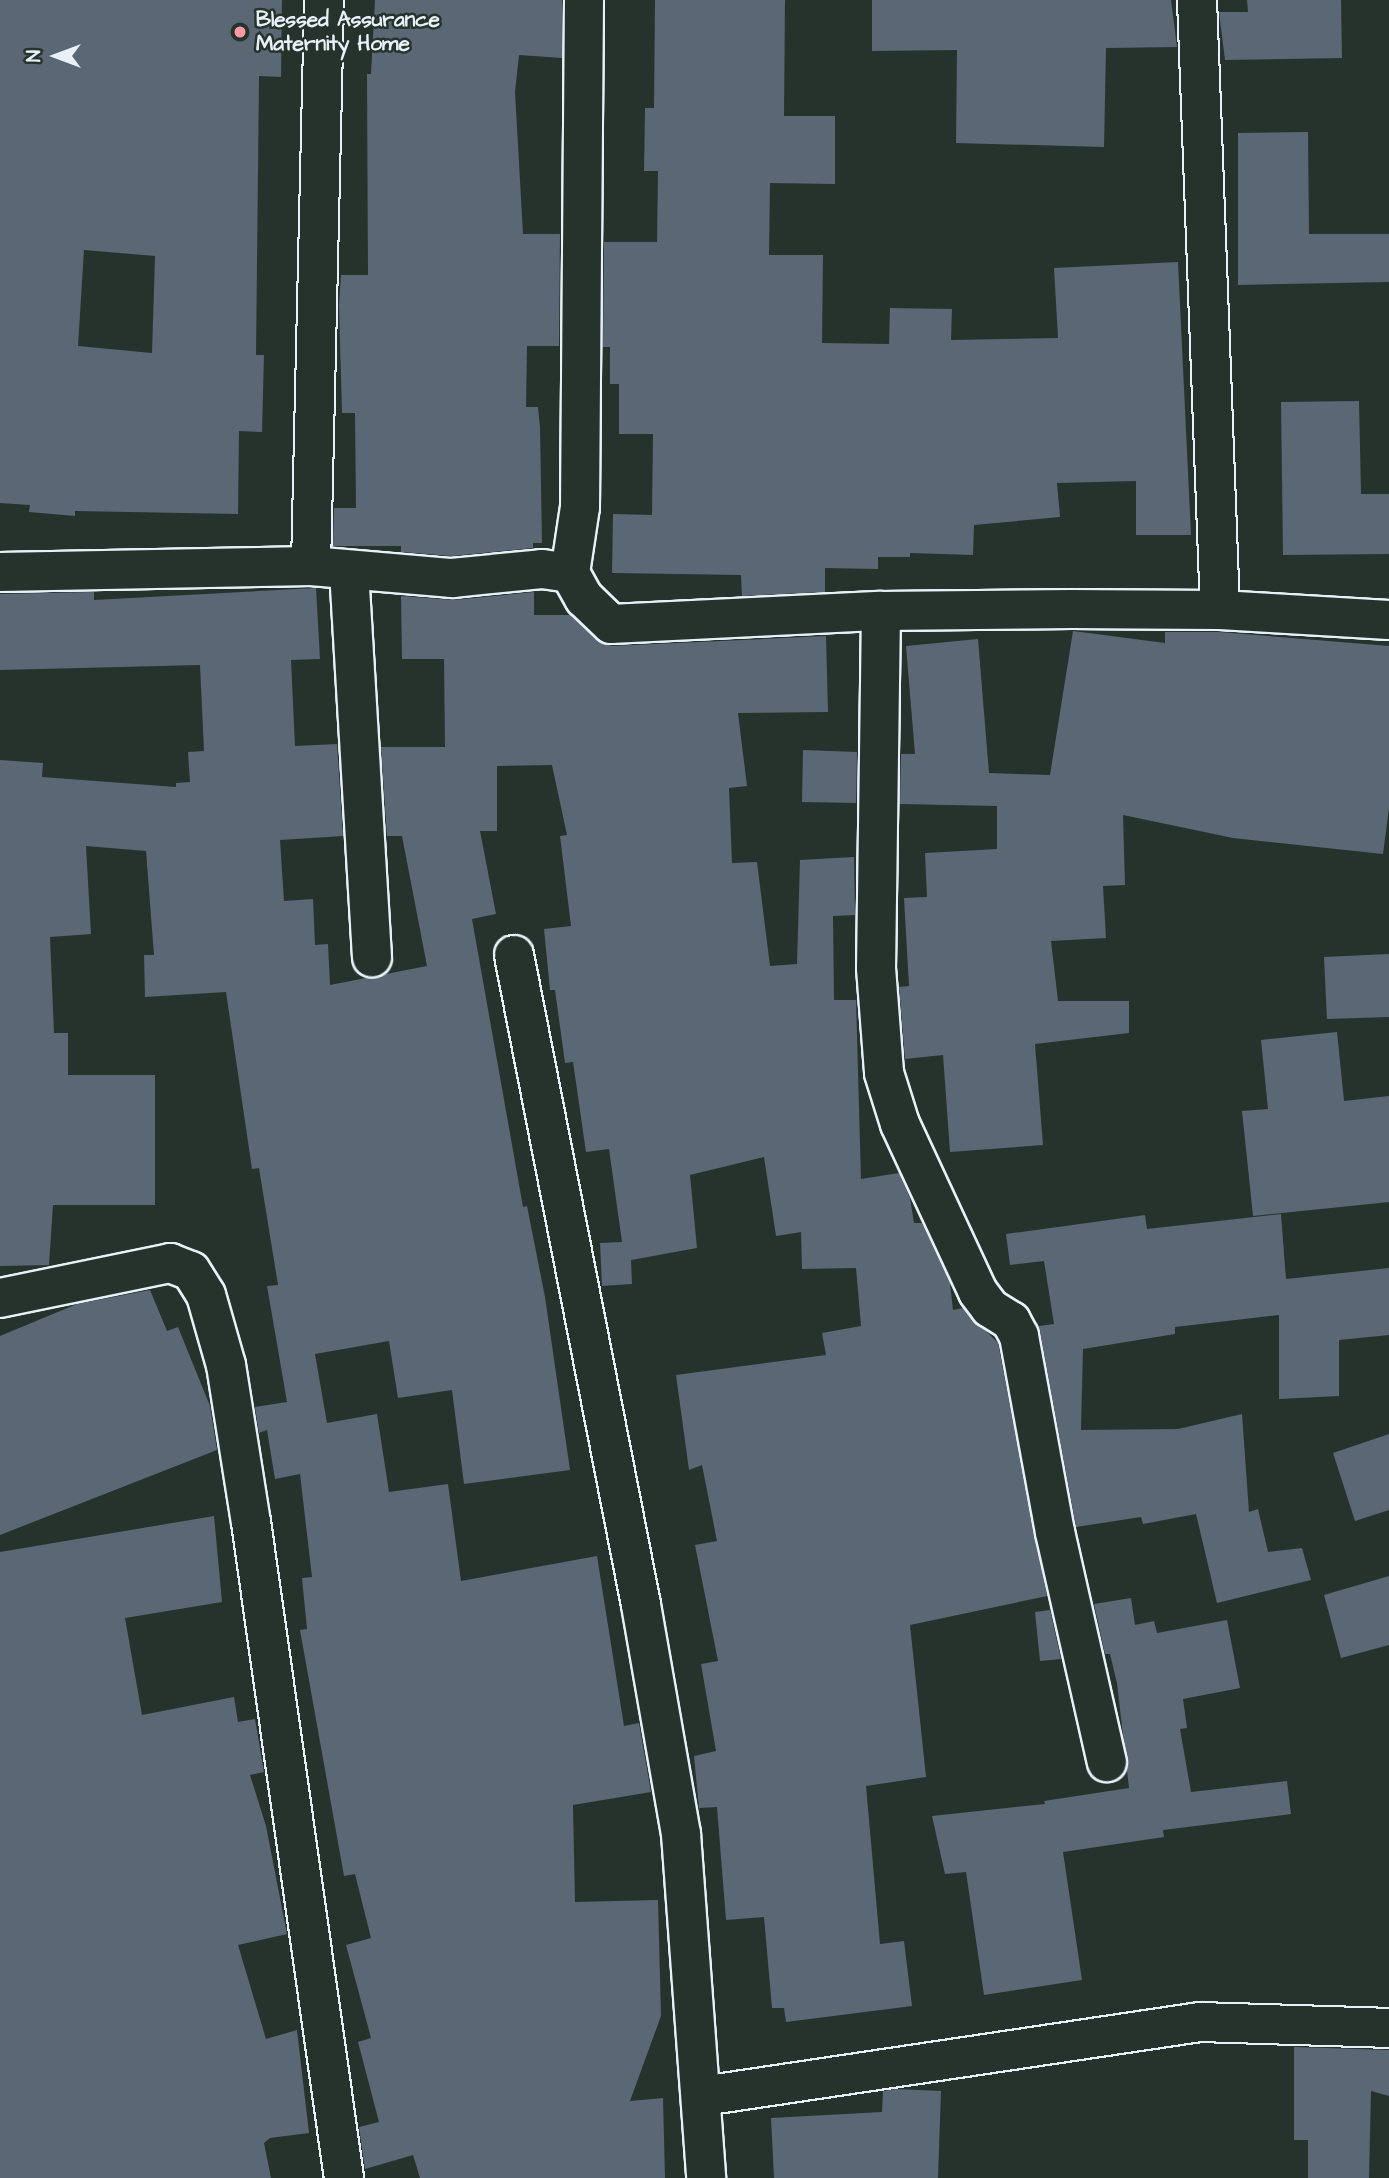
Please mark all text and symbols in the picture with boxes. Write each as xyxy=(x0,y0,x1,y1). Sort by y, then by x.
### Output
place label: Blessed Assurance Maternity Home xyxy=(256,7,440,57)
north arrow xyxy=(21,21,91,91)
marker: Blessed Assurance Maternity Home xyxy=(230,22,250,42)
text: N xyxy=(21,50,48,62)

